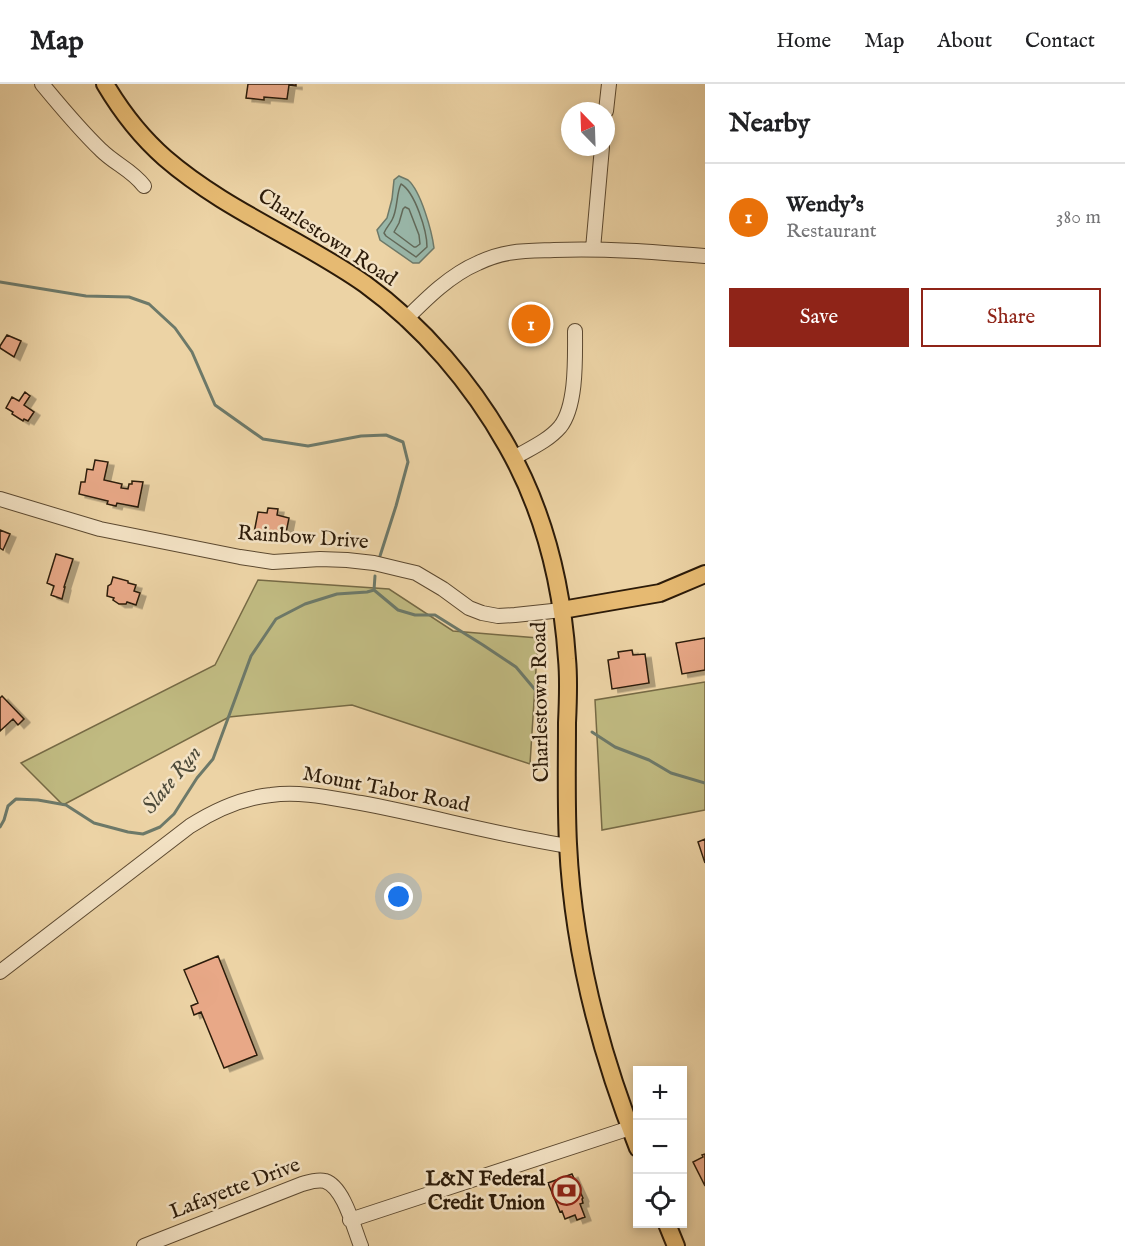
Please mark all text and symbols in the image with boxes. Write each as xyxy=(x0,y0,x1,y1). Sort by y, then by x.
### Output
text: Map xyxy=(30,24,84,59)
text: Home xyxy=(776,28,831,55)
text: Map xyxy=(864,28,904,55)
text: About xyxy=(937,28,992,55)
text: Contact xyxy=(1025,28,1095,55)
north arrow xyxy=(561,102,615,156)
text: Nearby xyxy=(729,107,810,140)
street label: Charlestown Road xyxy=(252,183,402,294)
text: Wendy's xyxy=(786,191,864,219)
text: 1 xyxy=(745,205,752,230)
text: 380 m xyxy=(1056,205,1101,230)
text: Restaurant xyxy=(786,219,877,244)
button: Save xyxy=(729,288,909,347)
button: Share xyxy=(921,288,1101,347)
pin: 1 xyxy=(512,302,550,346)
street label: Rainbow Drive xyxy=(237,520,370,556)
street label: Charlestown Road xyxy=(526,621,556,783)
water label: Slate Run xyxy=(136,740,208,820)
street label: Mount Tabor Road xyxy=(300,761,473,820)
your location xyxy=(384,882,413,911)
map controls xyxy=(633,1066,687,1228)
button: + xyxy=(633,1066,687,1120)
button: − xyxy=(633,1120,687,1174)
street label: Lafayette Drive xyxy=(166,1152,304,1226)
place label: L&N Federal Credit Union xyxy=(425,1166,546,1217)
button: locate xyxy=(633,1174,687,1228)
bank icon: L&N Federal Credit Union xyxy=(550,1175,582,1207)

